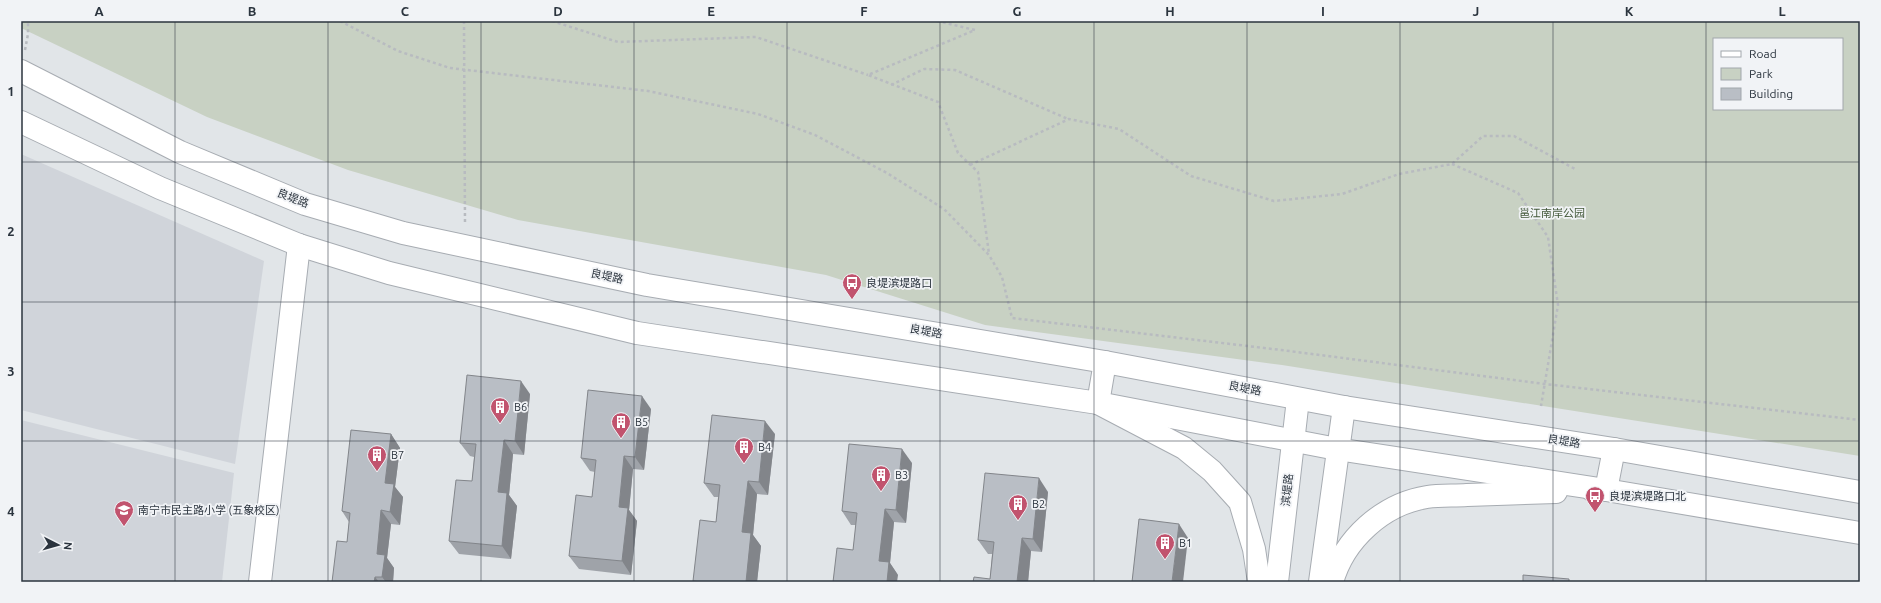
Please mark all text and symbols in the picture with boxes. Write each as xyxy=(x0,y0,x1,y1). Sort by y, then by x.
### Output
text: A xyxy=(94,4,104,18)
text: B xyxy=(248,4,257,18)
text: C xyxy=(401,4,410,18)
text: D xyxy=(553,4,563,18)
text: E xyxy=(707,4,715,18)
text: F xyxy=(860,4,868,18)
text: G xyxy=(1013,4,1022,18)
text: H xyxy=(1165,4,1175,18)
text: I xyxy=(1321,4,1325,18)
text: J xyxy=(1473,4,1479,18)
text: K xyxy=(1625,4,1634,18)
text: L xyxy=(1778,4,1786,18)
legend xyxy=(1713,38,1843,110)
text: Road xyxy=(1749,47,1777,60)
text: Park xyxy=(1749,67,1773,80)
text: 1 xyxy=(7,84,15,98)
text: Building xyxy=(1749,87,1793,100)
street label: 良堤路 xyxy=(275,186,311,210)
park label: 邕江南岸公园 xyxy=(1519,207,1585,219)
text: 2 xyxy=(7,224,15,238)
street label: 良堤路 xyxy=(590,267,624,285)
bus stop icon: 良堤滨堤路口 xyxy=(841,272,863,300)
place label: 良堤滨堤路口 xyxy=(866,277,932,289)
street label: 良堤路 xyxy=(909,322,943,340)
text: 3 xyxy=(7,364,15,378)
street label: 良堤路 xyxy=(1228,379,1262,397)
building icon: B6 xyxy=(489,396,511,424)
place label: B6 xyxy=(514,401,527,413)
building icon: B5 xyxy=(610,411,632,439)
place label: B5 xyxy=(635,416,648,428)
street label: 良堤路 xyxy=(1547,432,1581,450)
building icon: B4 xyxy=(733,436,755,464)
place label: B4 xyxy=(758,441,771,453)
building icon: B7 xyxy=(366,444,388,472)
place label: B7 xyxy=(391,449,404,461)
building icon: B3 xyxy=(870,464,892,492)
place label: B3 xyxy=(895,469,908,481)
street label: 滨堤路 xyxy=(1279,473,1295,507)
bus stop icon: 良堤滨堤路口北 xyxy=(1584,485,1606,513)
place label: 良堤滨堤路口北 xyxy=(1609,490,1686,502)
building icon: B2 xyxy=(1007,493,1029,521)
place label: B2 xyxy=(1032,498,1045,510)
school or university icon: 南宁市民主路小学 (五象校区) xyxy=(113,499,135,527)
text: 4 xyxy=(7,504,15,518)
place label: 南宁市民主路小学 (五象校区) xyxy=(138,504,279,517)
north arrow xyxy=(38,525,78,565)
building icon: B1 xyxy=(1154,532,1176,560)
place label: B1 xyxy=(1179,537,1192,549)
text: N xyxy=(62,541,74,551)

